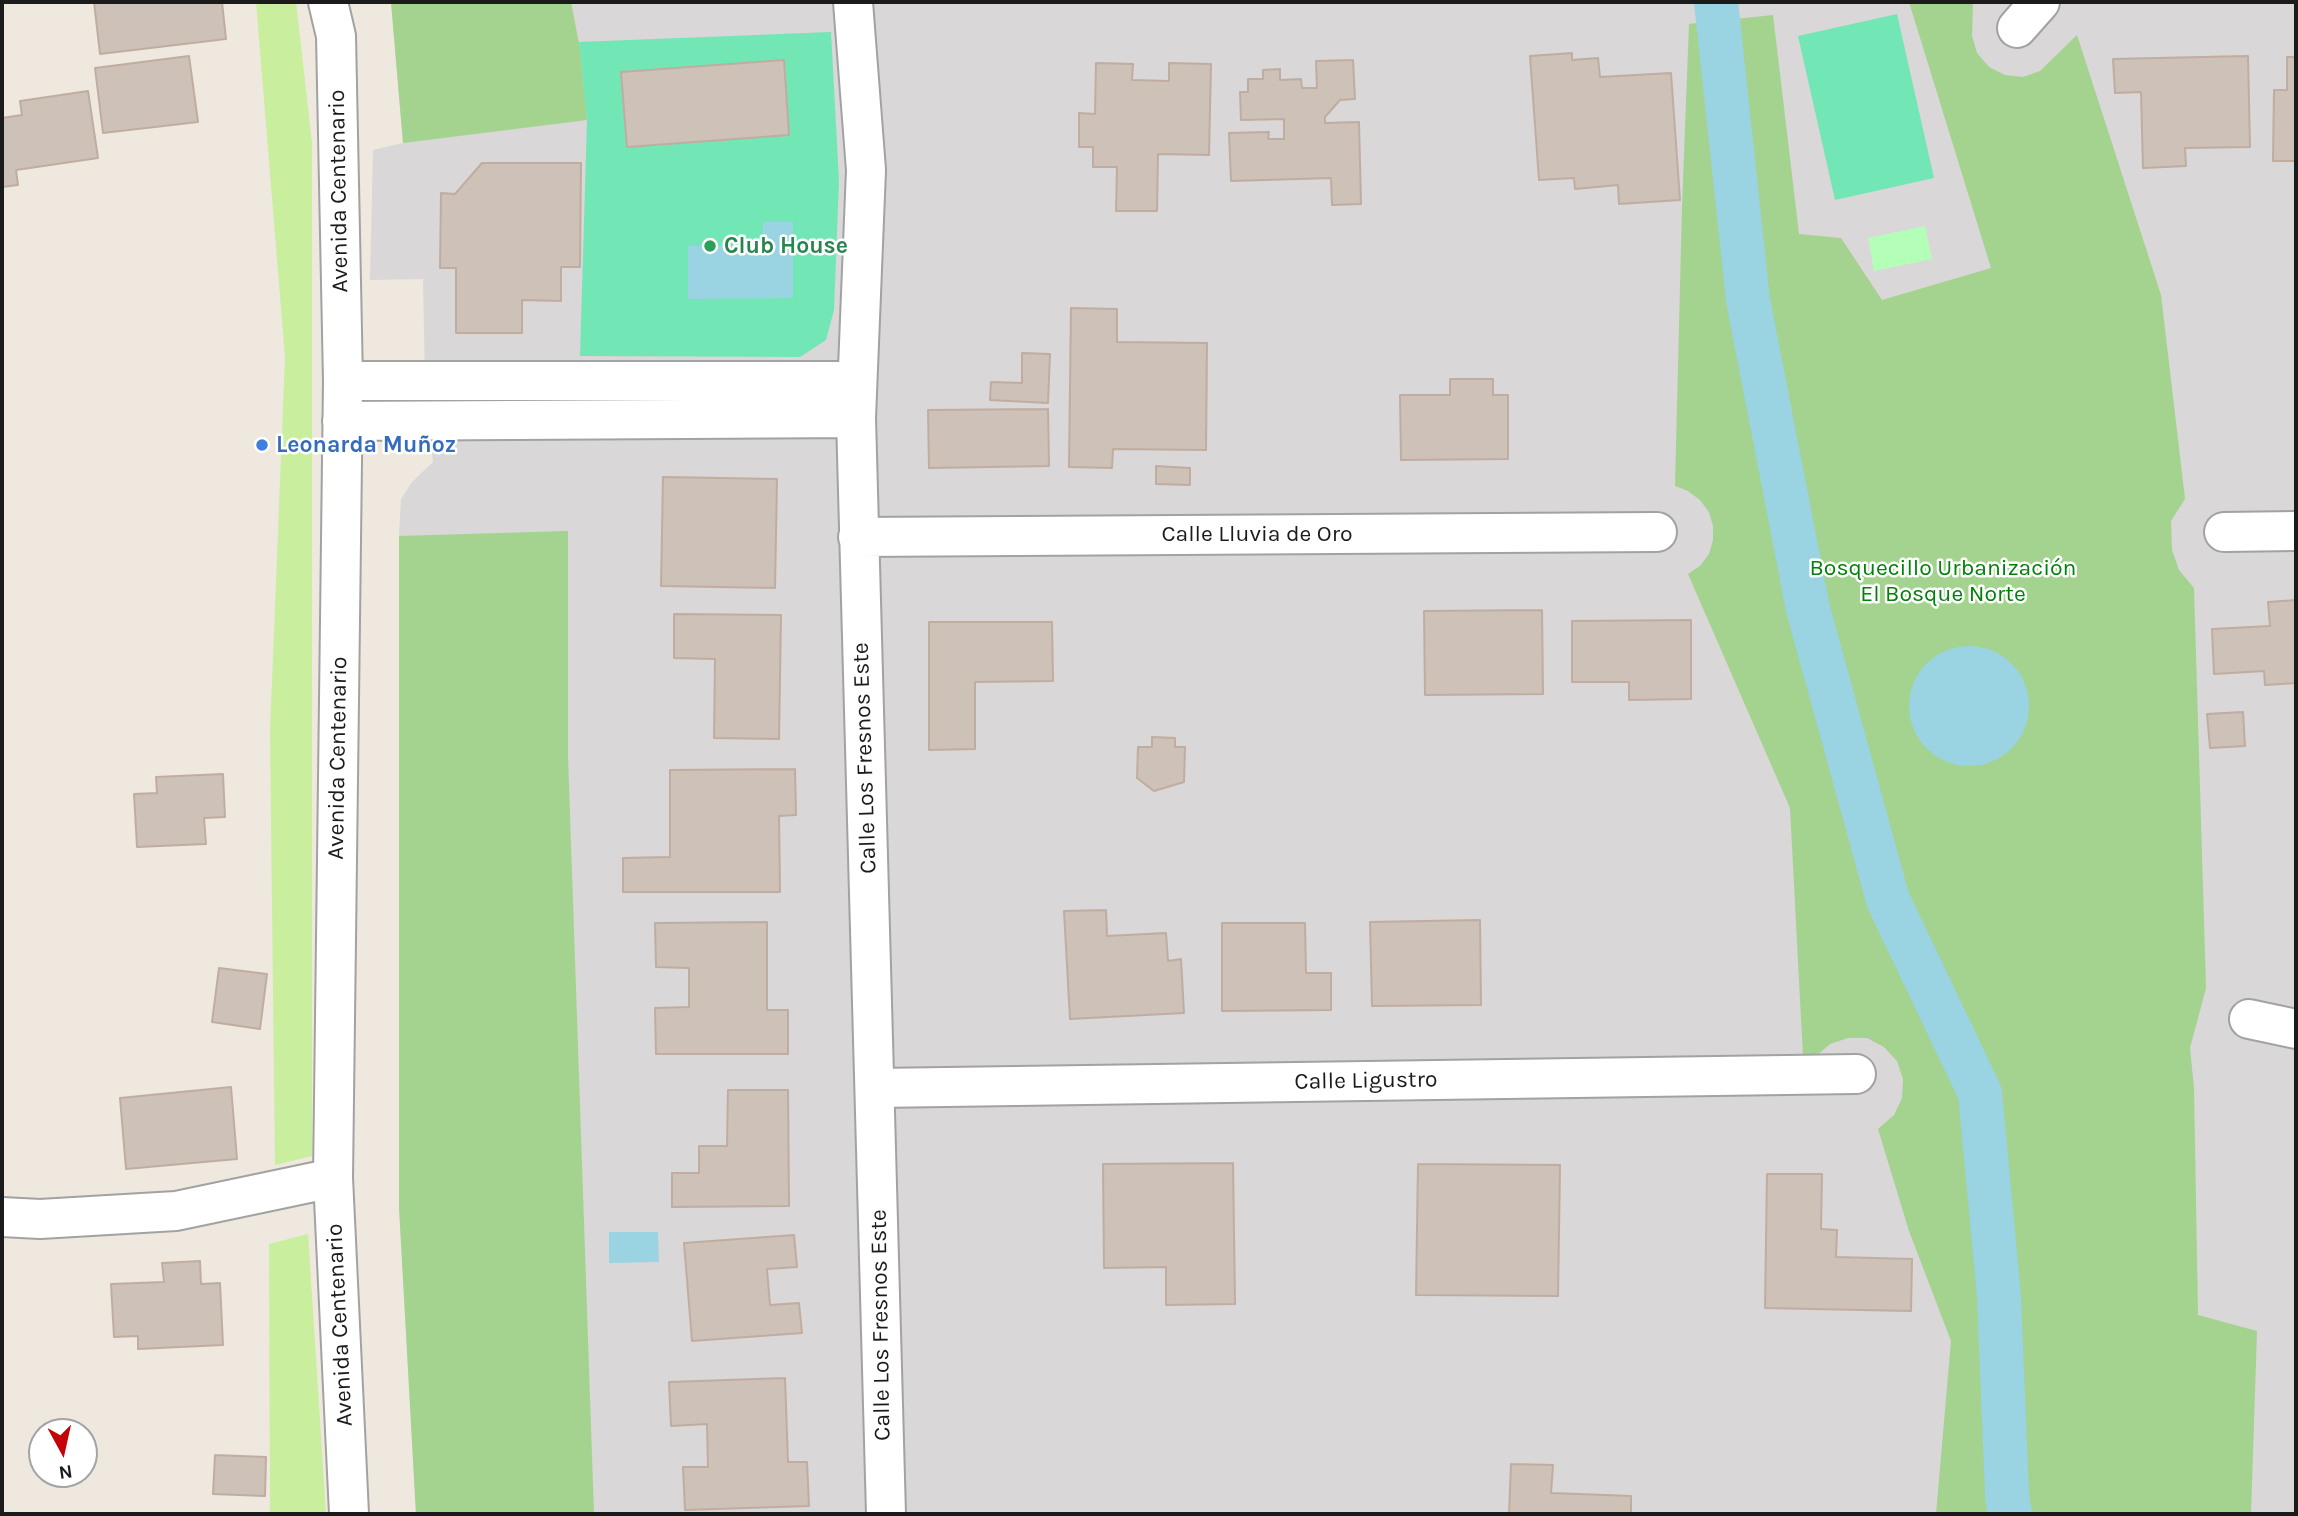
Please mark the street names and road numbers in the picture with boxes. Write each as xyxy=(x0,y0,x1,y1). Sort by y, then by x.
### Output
street label: Avenida Centenario xyxy=(323,89,355,293)
street label: Calle Lluvia de Oro xyxy=(1161,520,1353,548)
street label: Calle Los Fresnos Este xyxy=(847,642,883,874)
street label: Avenida Centenario xyxy=(322,656,354,860)
street label: Calle Ligustro xyxy=(1294,1066,1438,1096)
street label: Calle Los Fresnos Este xyxy=(865,1209,897,1441)
street label: Avenida Centenario xyxy=(321,1223,359,1427)

